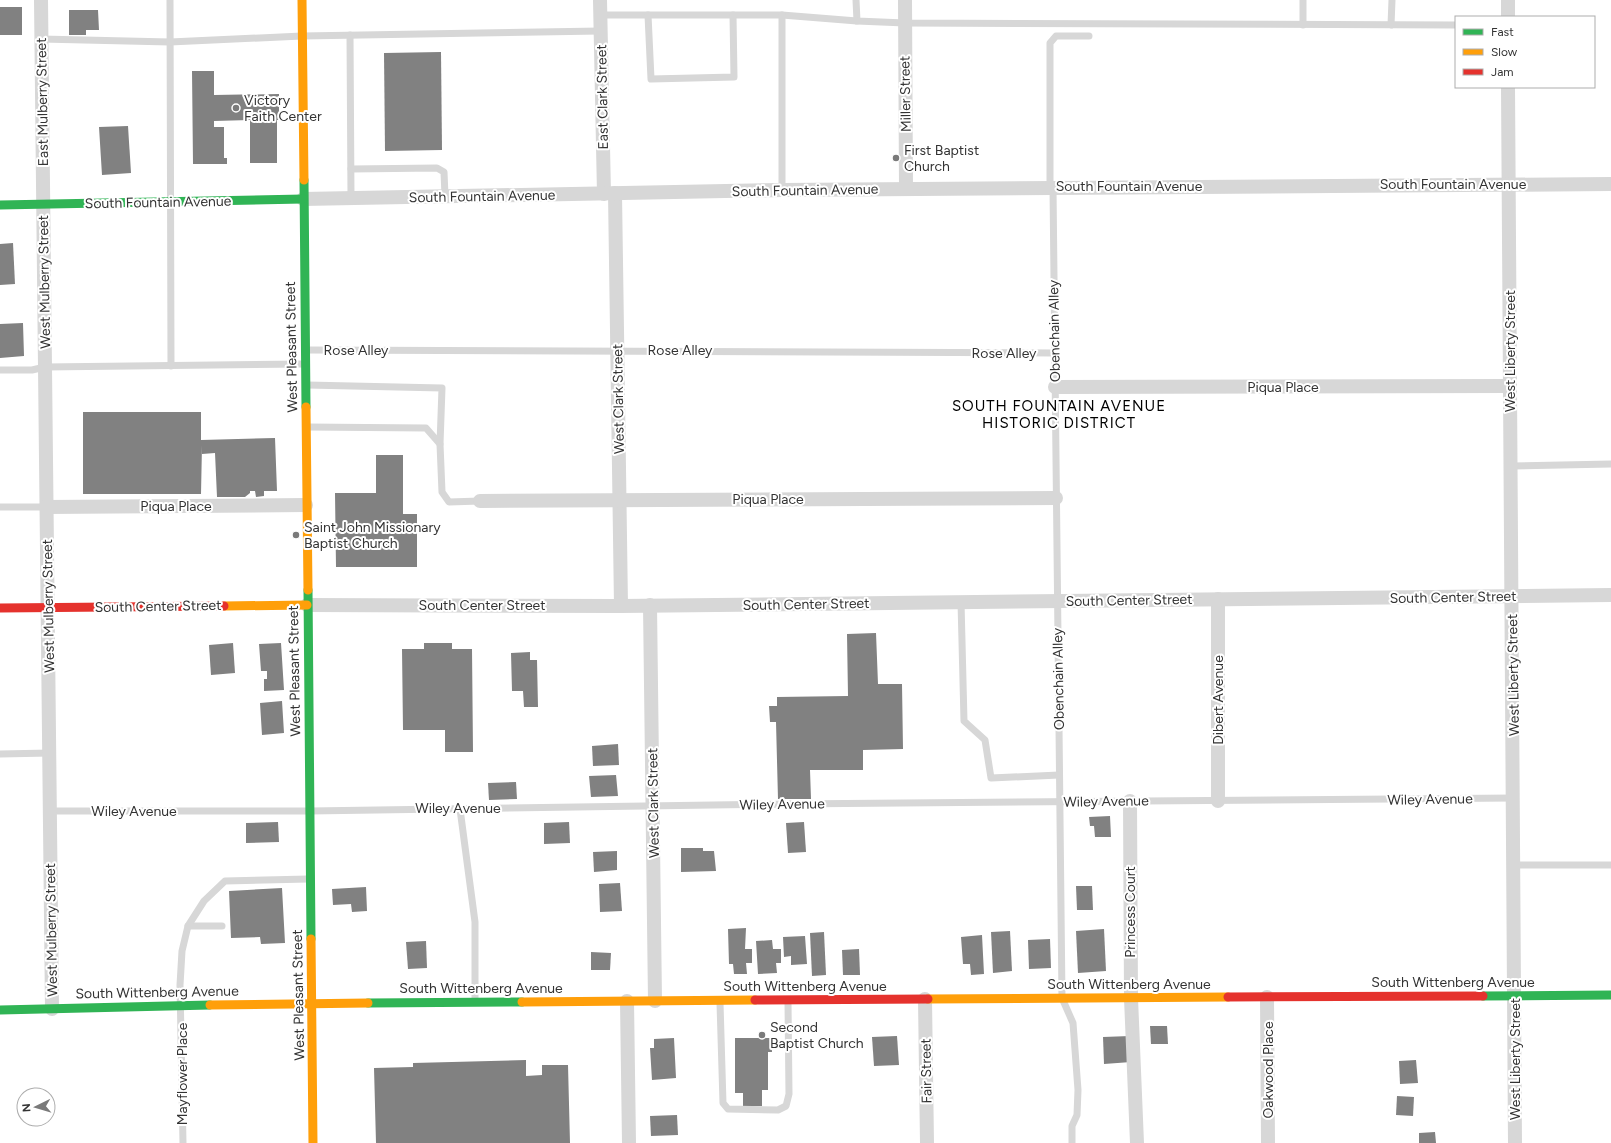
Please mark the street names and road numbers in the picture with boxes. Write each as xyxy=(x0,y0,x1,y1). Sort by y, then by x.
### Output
street label: East Mulberry Street xyxy=(33,37,52,167)
street label: East Clark Street xyxy=(593,44,612,150)
street label: Miller Street xyxy=(896,56,915,132)
street label: South Fountain Avenue xyxy=(1380,176,1527,193)
street label: South Fountain Avenue xyxy=(1056,178,1203,195)
street label: South Fountain Avenue xyxy=(732,181,879,200)
street label: South Fountain Avenue xyxy=(409,187,556,206)
street label: South Fountain Avenue xyxy=(85,193,232,212)
street label: West Mulberry Street xyxy=(35,215,54,349)
street label: Obenchain Alley xyxy=(1045,279,1064,382)
street label: West Pleasant Street xyxy=(282,281,301,413)
street label: West Liberty Street xyxy=(1502,290,1519,412)
street label: Rose Alley xyxy=(324,342,389,359)
street label: Rose Alley xyxy=(648,342,713,359)
street label: West Clark Street xyxy=(609,344,628,454)
street label: Rose Alley xyxy=(972,345,1037,362)
street label: Piqua Place xyxy=(1247,379,1319,396)
street label: Piqua Place xyxy=(732,491,804,508)
street label: Piqua Place xyxy=(140,498,212,515)
street label: West Mulberry Street xyxy=(39,539,58,673)
street label: South Center Street xyxy=(1389,588,1517,607)
street label: South Center Street xyxy=(1065,591,1193,610)
street label: South Center Street xyxy=(742,595,870,614)
street label: South Center Street xyxy=(94,597,222,616)
street label: South Center Street xyxy=(419,597,545,614)
street label: West Pleasant Street xyxy=(285,605,304,737)
street label: West Liberty Street xyxy=(1504,614,1523,736)
street label: Obenchain Alley xyxy=(1049,627,1068,730)
street label: Dibert Avenue xyxy=(1210,655,1227,745)
street label: West Clark Street xyxy=(644,748,663,858)
street label: Wiley Avenue xyxy=(1387,790,1473,809)
street label: Wiley Avenue xyxy=(1063,792,1149,811)
street label: Wiley Avenue xyxy=(739,795,825,814)
street label: Wiley Avenue xyxy=(415,800,501,817)
street label: Wiley Avenue xyxy=(91,803,177,820)
street label: West Mulberry Street xyxy=(42,863,61,997)
street label: Princess Court xyxy=(1122,866,1139,958)
street label: West Pleasant Street xyxy=(289,929,308,1061)
street label: South Wittenberg Avenue xyxy=(1371,974,1535,991)
street label: South Wittenberg Avenue xyxy=(1047,976,1211,993)
street label: South Wittenberg Avenue xyxy=(723,978,887,995)
street label: South Wittenberg Avenue xyxy=(399,980,563,997)
street label: South Wittenberg Avenue xyxy=(75,983,239,1002)
street label: West Liberty Street xyxy=(1507,998,1524,1120)
street label: Oakwood Place xyxy=(1260,1021,1277,1119)
street label: Mayflower Place xyxy=(174,1022,191,1125)
street label: Fair Street xyxy=(917,1038,936,1104)

